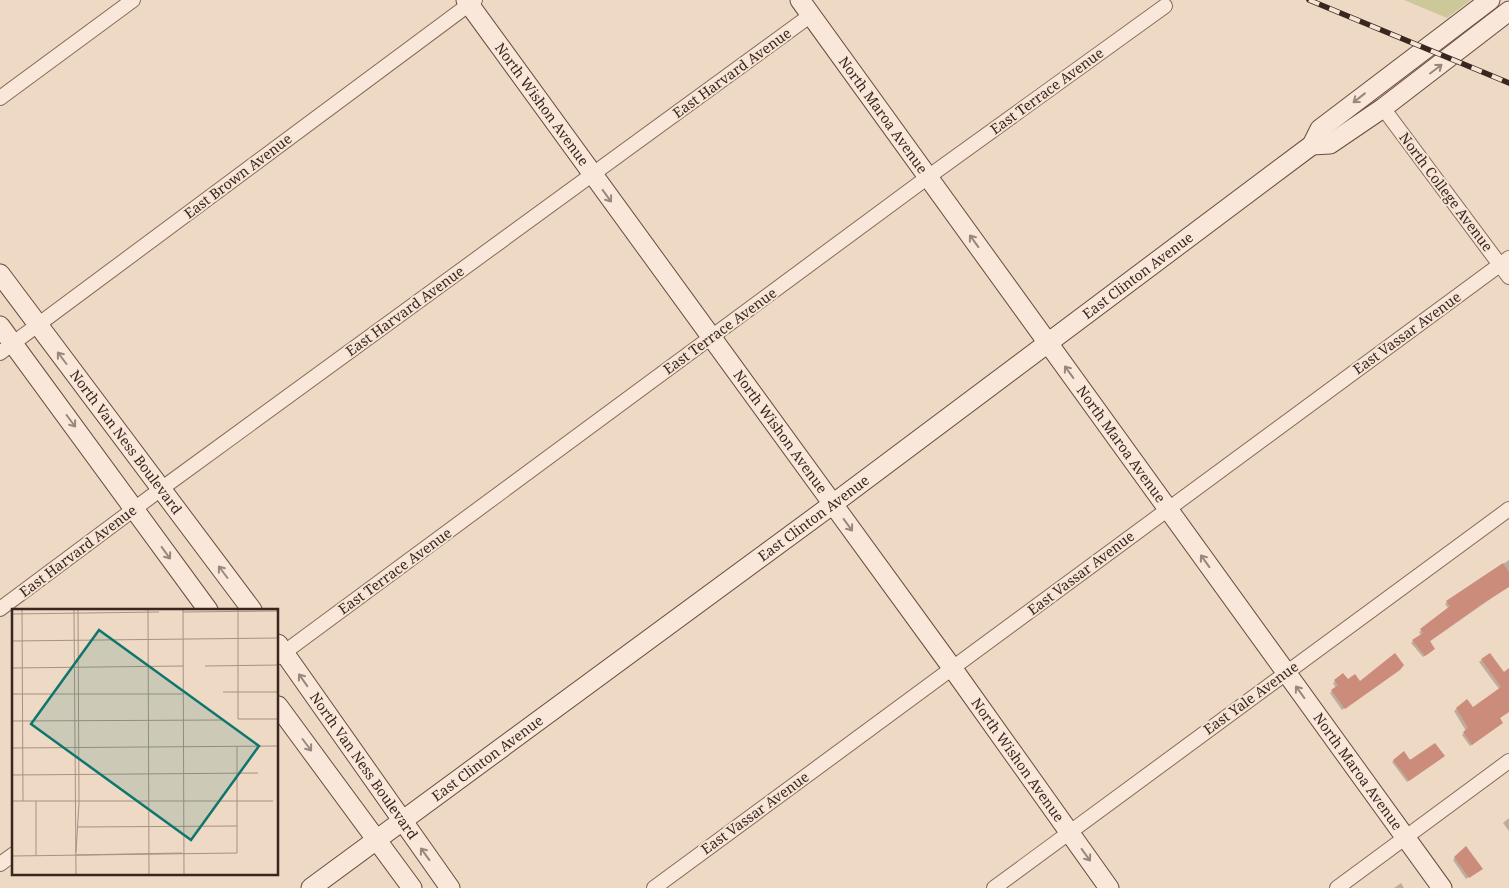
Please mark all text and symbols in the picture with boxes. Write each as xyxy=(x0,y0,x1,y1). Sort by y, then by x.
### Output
street label: East Harvard Avenue xyxy=(669,23,795,122)
street label: North Wishon Avenue xyxy=(491,39,594,169)
street label: East Terrace Avenue xyxy=(986,43,1107,138)
street label: North Maroa Avenue xyxy=(835,52,932,177)
one-way arrow xyxy=(1429,64,1443,74)
one-way arrow xyxy=(1353,93,1366,104)
street label: North College Avenue xyxy=(1395,128,1497,255)
street label: East Brown Avenue xyxy=(180,129,295,222)
one-way arrow xyxy=(602,189,612,203)
street label: East Clinton Avenue xyxy=(1078,227,1197,323)
one-way arrow xyxy=(969,234,979,248)
street label: East Harvard Avenue xyxy=(342,261,468,360)
street label: East Terrace Avenue xyxy=(659,283,780,378)
street label: East Vassar Avenue xyxy=(1349,287,1464,378)
one-way arrow xyxy=(57,351,67,365)
one-way arrow xyxy=(1064,365,1074,379)
street label: North Van Ness Boulevard xyxy=(66,366,187,518)
street label: North Wishon Avenue xyxy=(729,366,832,497)
street label: North Maroa Avenue xyxy=(1073,381,1170,506)
one-way arrow xyxy=(66,414,76,428)
street label: East Clinton Avenue xyxy=(754,470,873,565)
street label: East Harvard Avenue xyxy=(15,500,140,601)
one-way arrow xyxy=(843,518,853,532)
street label: East Terrace Avenue xyxy=(334,523,455,618)
street label: East Vassar Avenue xyxy=(1024,526,1138,619)
one-way arrow xyxy=(161,546,171,560)
one-way arrow xyxy=(1200,554,1210,568)
one-way arrow xyxy=(218,565,228,579)
inset map xyxy=(12,609,279,876)
street label: East Yale Avenue xyxy=(1199,657,1302,738)
one-way arrow xyxy=(298,673,308,687)
one-way arrow xyxy=(1295,686,1305,700)
street label: North Van Ness Boulevard xyxy=(306,688,423,843)
street label: North Wishon Avenue xyxy=(967,694,1069,825)
street label: North Maroa Avenue xyxy=(1309,709,1407,834)
street label: East Clinton Avenue xyxy=(428,711,547,805)
one-way arrow xyxy=(301,738,312,751)
street label: East Vassar Avenue xyxy=(697,767,812,858)
one-way arrow xyxy=(420,847,430,861)
one-way arrow xyxy=(1080,848,1091,862)

